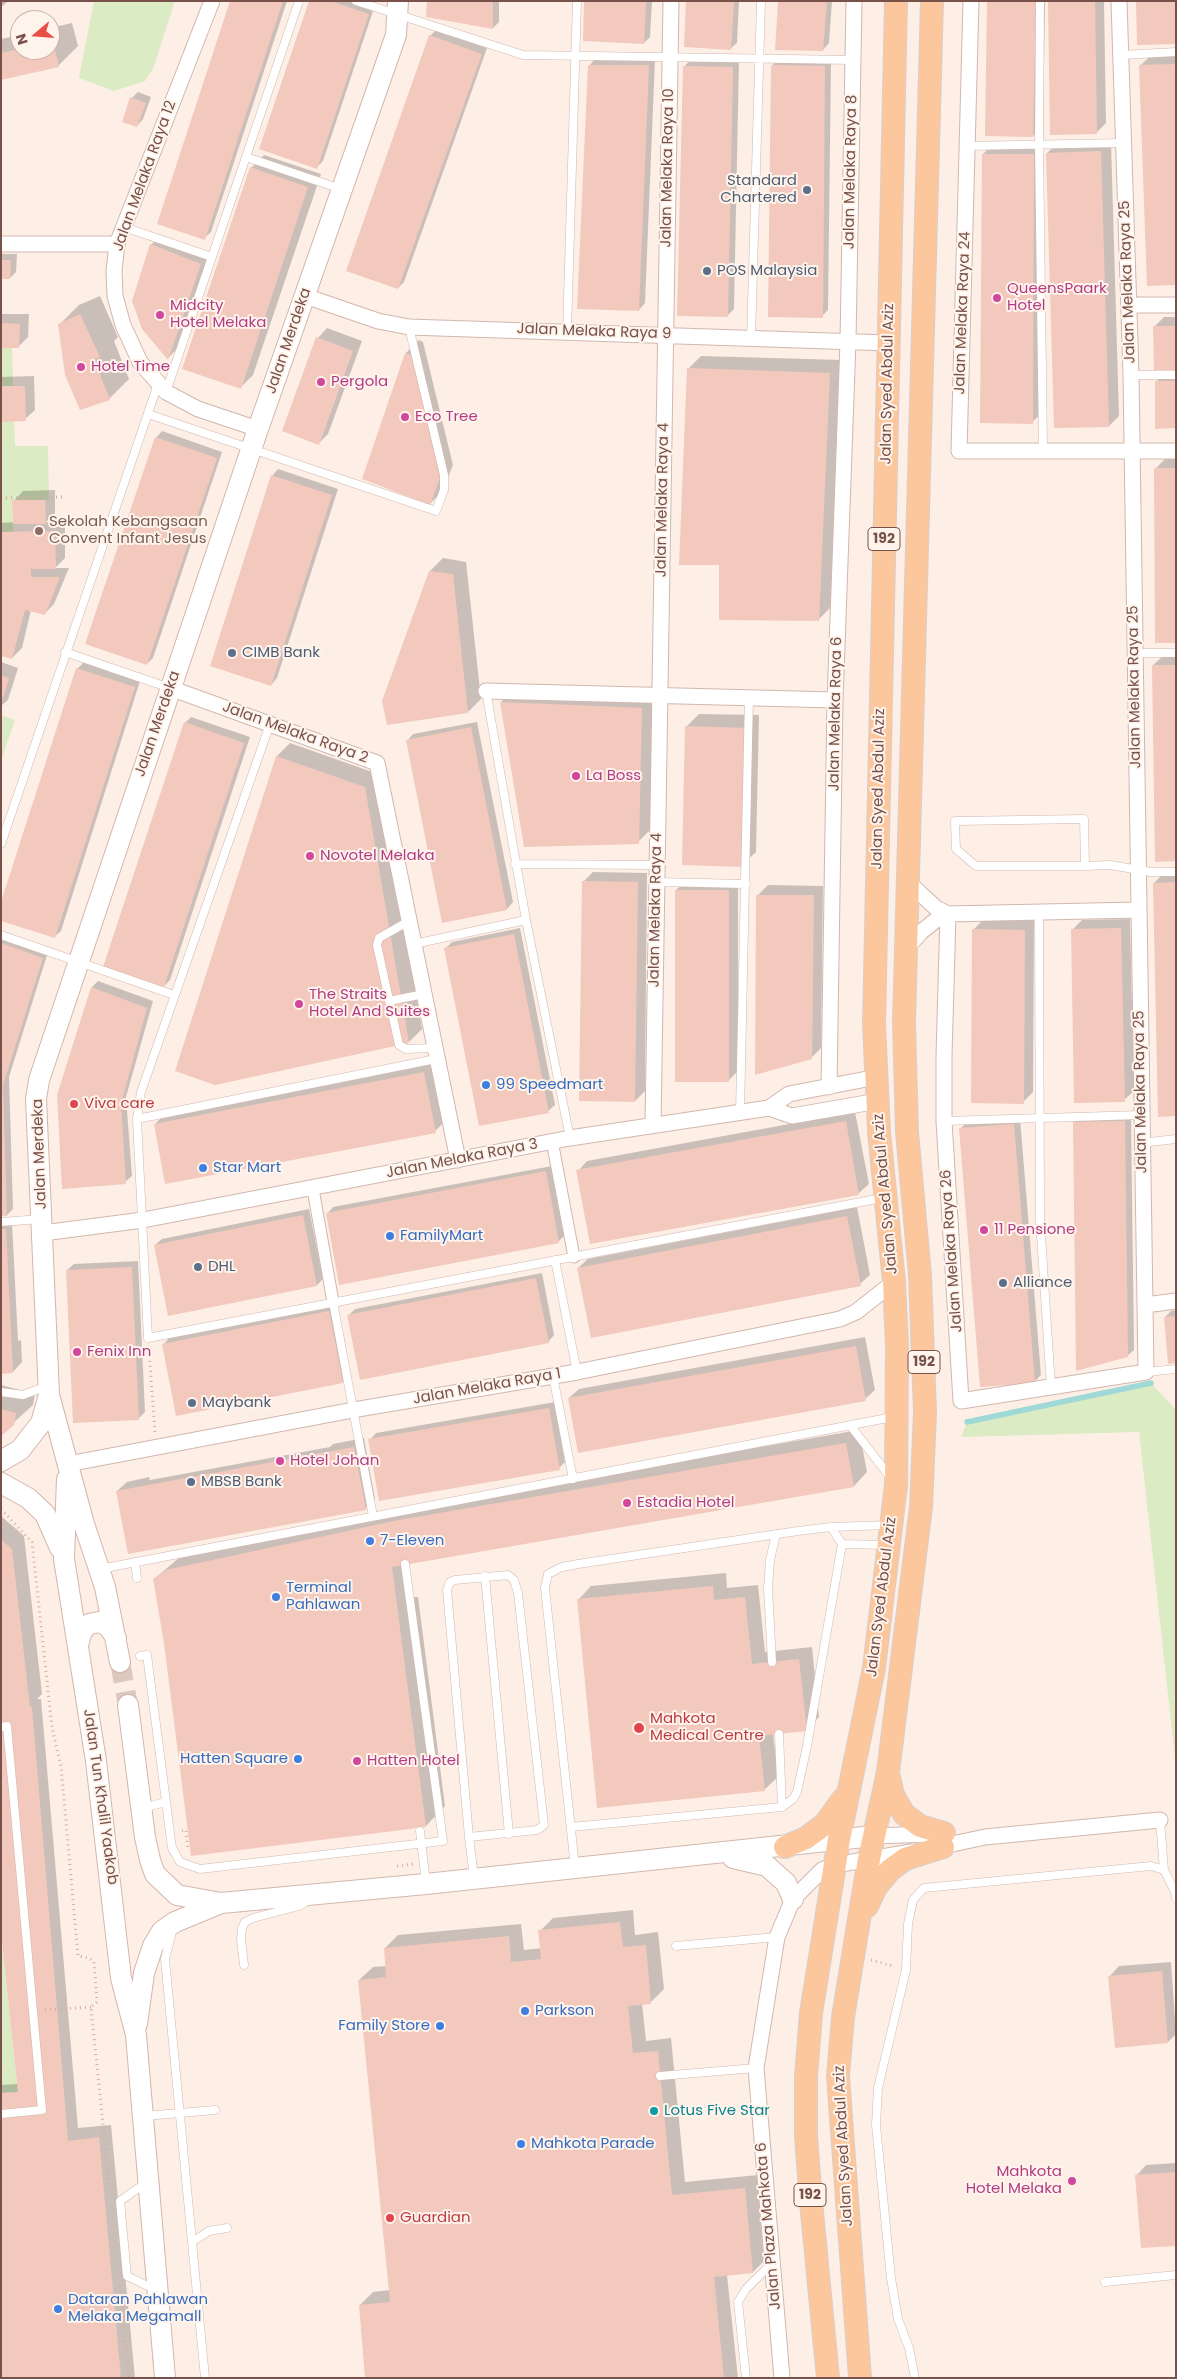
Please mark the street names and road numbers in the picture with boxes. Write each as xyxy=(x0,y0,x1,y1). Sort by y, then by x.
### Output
street label: Jalan Melaka Raya 10 xyxy=(658,88,678,248)
street label: Jalan Melaka Raya 8 xyxy=(841,94,861,250)
street label: Jalan Melaka Raya 12 xyxy=(109,98,181,254)
street label: Jalan Melaka Raya 25 xyxy=(1116,200,1140,364)
street label: Jalan Melaka Raya 24 xyxy=(951,231,975,395)
street label: Jalan Merdeka xyxy=(262,286,316,396)
street label: Jalan Syed Abdul Aziz xyxy=(878,303,898,465)
street label: Jalan Melaka Raya 9 xyxy=(516,320,672,344)
street label: Jalan Melaka Raya 4 xyxy=(653,422,673,578)
road number: 192 xyxy=(868,528,900,550)
street label: Jalan Melaka Raya 25 xyxy=(1125,605,1145,769)
street label: Jalan Melaka Raya 6 xyxy=(826,636,846,792)
street label: Jalan Merdeka xyxy=(131,669,185,779)
street label: Jalan Melaka Raya 2 xyxy=(220,698,370,768)
street label: Jalan Syed Abdul Aziz xyxy=(869,708,889,870)
street label: Jalan Melaka Raya 4 xyxy=(646,832,666,988)
street label: Jalan Melaka Raya 25 xyxy=(1131,1010,1151,1174)
street label: Jalan Merdeka xyxy=(29,1098,51,1210)
street label: Jalan Syed Abdul Aziz xyxy=(870,1113,902,1275)
street label: Jalan Melaka Raya 3 xyxy=(385,1135,539,1183)
street label: Jalan Melaka Raya 26 xyxy=(937,1169,967,1333)
road number: 192 xyxy=(908,1350,940,1374)
street label: Jalan Melaka Raya 1 xyxy=(412,1365,562,1409)
street label: Jalan Syed Abdul Aziz xyxy=(863,1516,901,1678)
street label: Jalan Tun Khalil Yaakob xyxy=(79,1708,121,1886)
street label: Jalan Syed Abdul Aziz xyxy=(831,2065,857,2227)
street label: Jalan Plaza Mahkota 6 xyxy=(753,2141,785,2311)
road number: 192 xyxy=(794,2184,826,2206)

